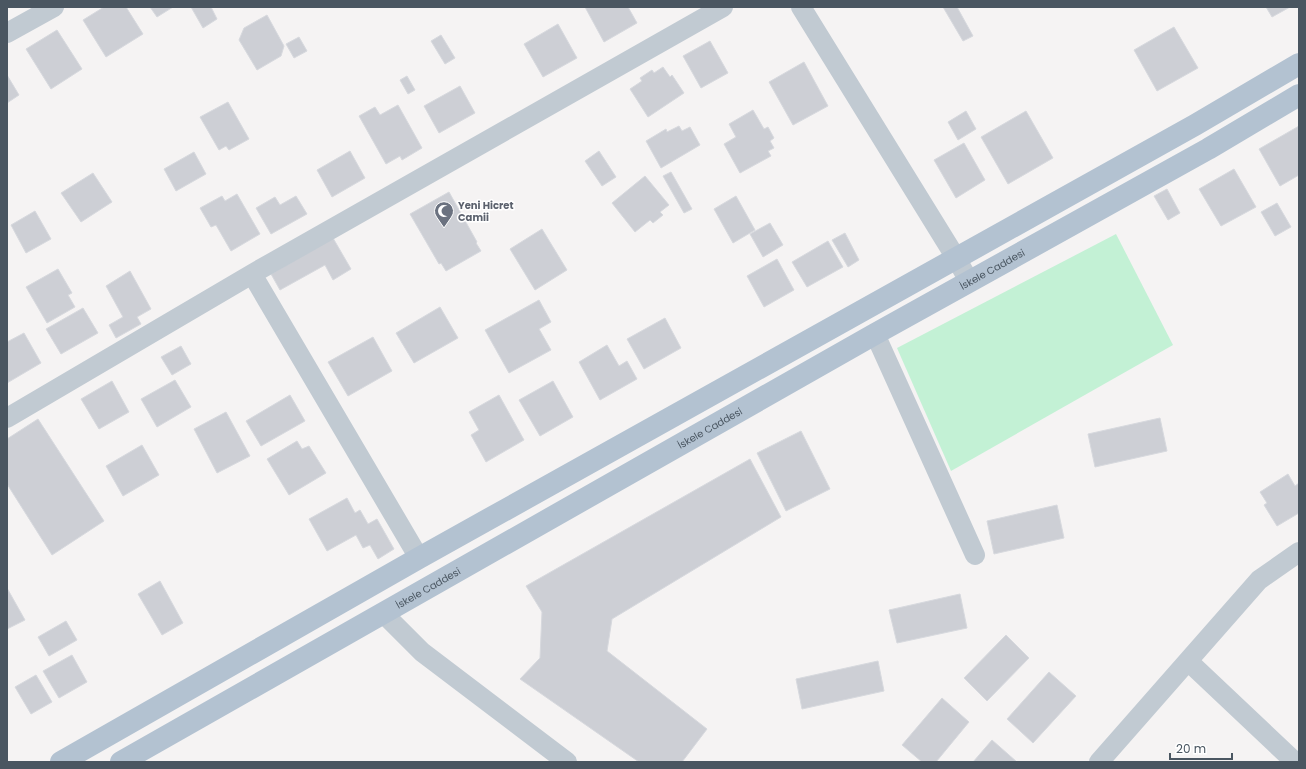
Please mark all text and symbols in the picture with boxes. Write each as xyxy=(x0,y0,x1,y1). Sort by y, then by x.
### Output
place label: Yeni Hicret Camii xyxy=(458,198,514,225)
mosque icon: Yeni Hicret Camii xyxy=(433,200,455,228)
street label: İskele Caddesi xyxy=(957,245,1028,293)
street label: İskele Caddesi xyxy=(675,404,745,453)
street label: İskele Caddesi xyxy=(393,564,463,613)
scale bar xyxy=(1170,735,1232,761)
text: 20 m xyxy=(1176,740,1206,757)

